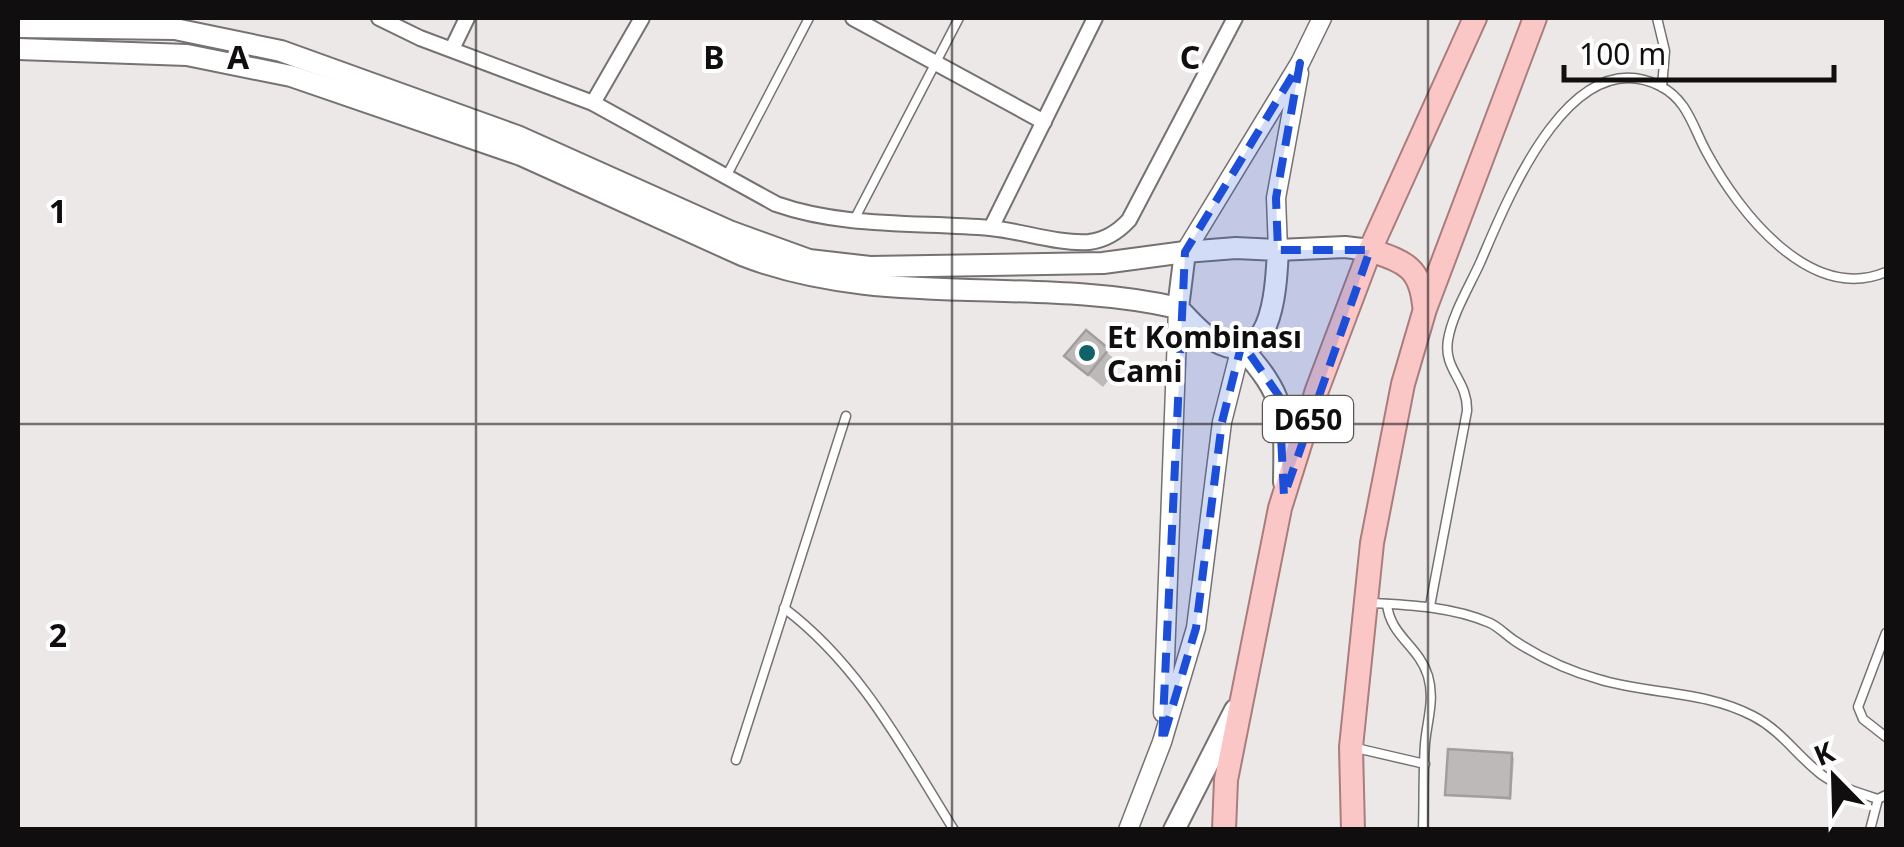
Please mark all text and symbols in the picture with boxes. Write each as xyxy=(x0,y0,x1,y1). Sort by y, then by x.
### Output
scale bar xyxy=(1564,20,1834,82)
text: 100 m xyxy=(1579,33,1666,74)
text: A xyxy=(227,35,250,78)
text: B xyxy=(703,35,725,78)
text: C xyxy=(1180,35,1200,78)
text: 1 xyxy=(49,189,67,232)
place label: Et Kombinası Cami xyxy=(1107,316,1302,391)
marker: Et Kombinası Cami xyxy=(1076,342,1098,364)
road number: D650 xyxy=(1263,396,1353,442)
text: 2 xyxy=(49,613,67,656)
north arrow xyxy=(1784,727,1884,827)
text: K xyxy=(1808,732,1840,774)

